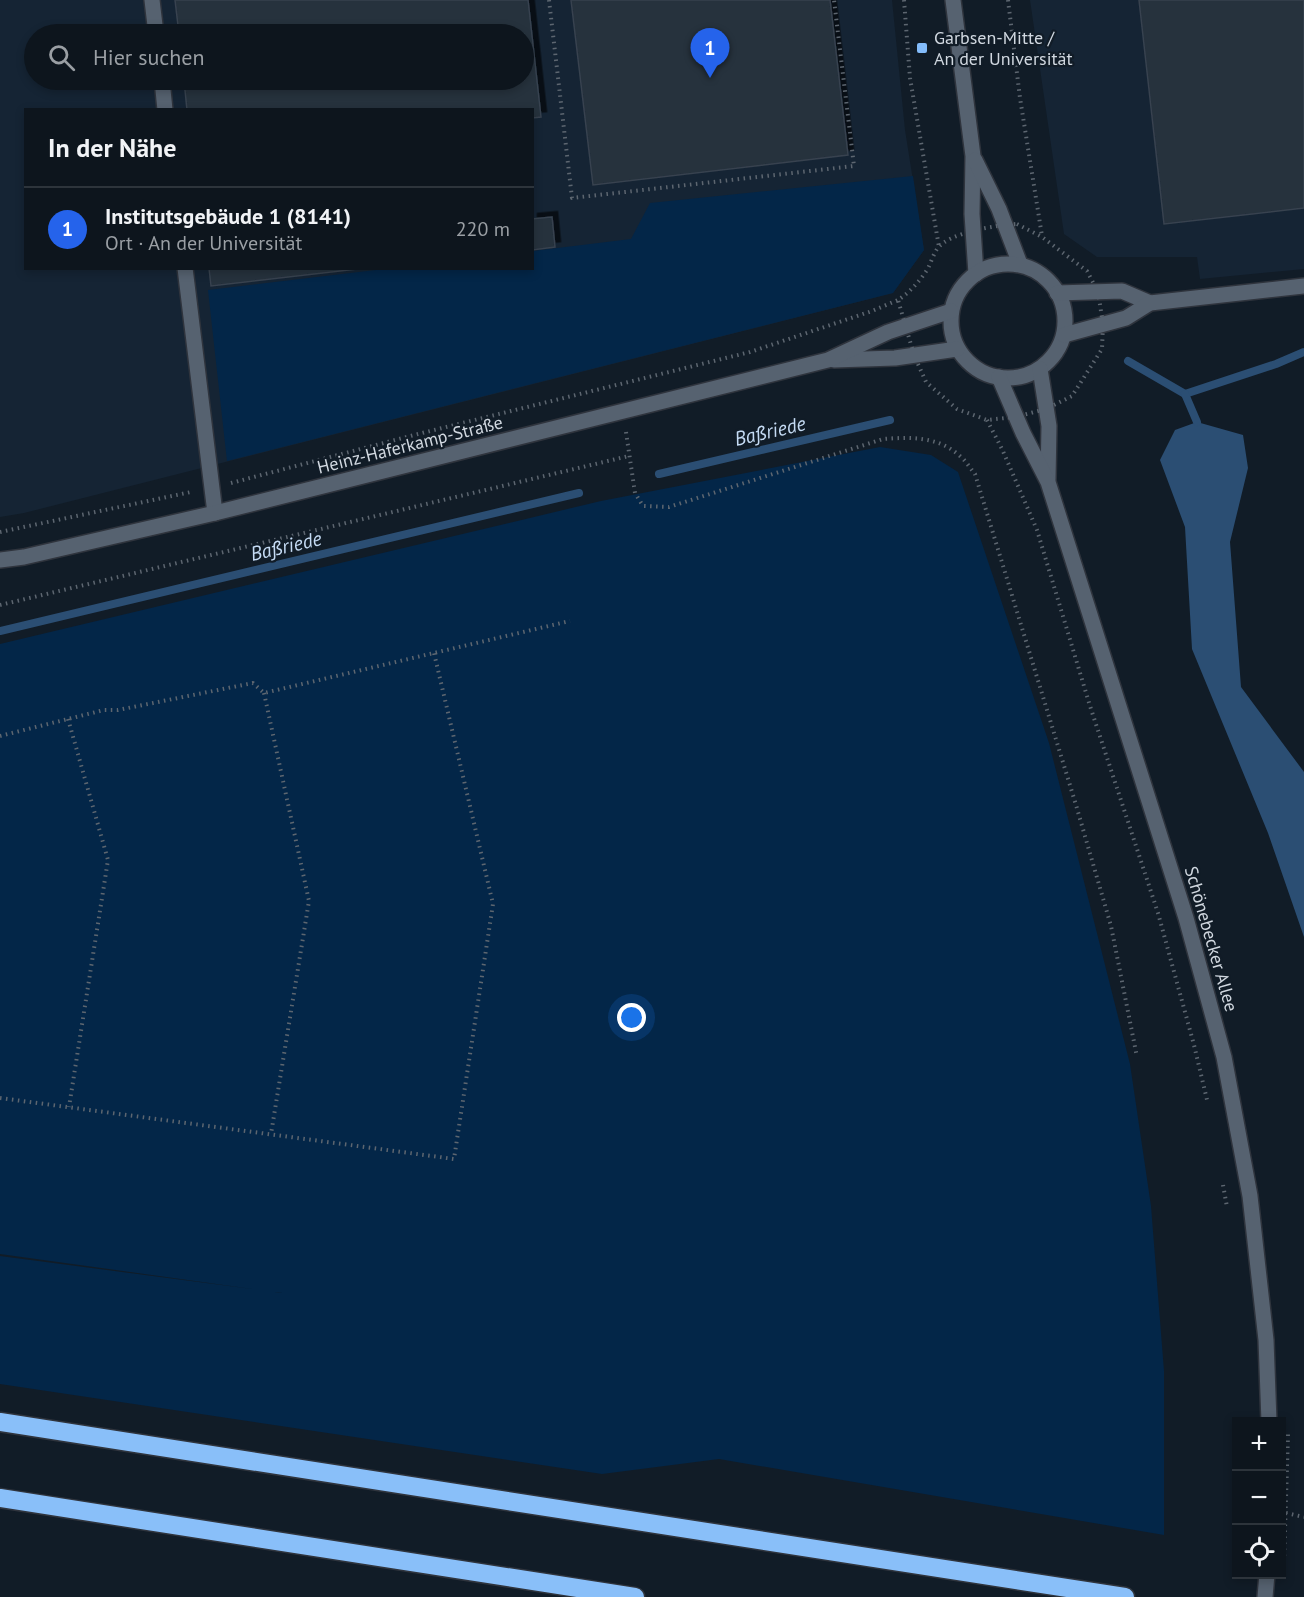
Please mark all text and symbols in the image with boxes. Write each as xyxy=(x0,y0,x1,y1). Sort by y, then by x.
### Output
search box xyxy=(24,24,534,90)
place label: Garbsen-Mitte / An der Universität xyxy=(934,26,1073,70)
pin: 1 xyxy=(690,28,730,78)
icon: search xyxy=(45,41,78,74)
marker: Garbsen-Mitte / An der Universität xyxy=(915,41,929,55)
text: Hier suchen xyxy=(93,43,205,71)
text: In der Nähe xyxy=(48,131,176,164)
text: Institutsgebäude 1 (8141) xyxy=(105,202,351,230)
text: 1 xyxy=(62,216,73,242)
text: 220 m xyxy=(456,216,510,242)
text: Ort · An der Universität xyxy=(105,230,302,256)
street label: Heinz-Haferkamp-Straße xyxy=(315,410,505,479)
water label: Baßriede xyxy=(732,410,809,452)
water label: Baßriede xyxy=(248,525,325,567)
street label: Schönebecker Allee xyxy=(1180,864,1243,1014)
your location xyxy=(617,1003,646,1032)
map controls xyxy=(1232,1417,1286,1579)
button: + xyxy=(1232,1417,1286,1471)
button: − xyxy=(1232,1471,1286,1525)
button: locate xyxy=(1232,1525,1286,1579)

